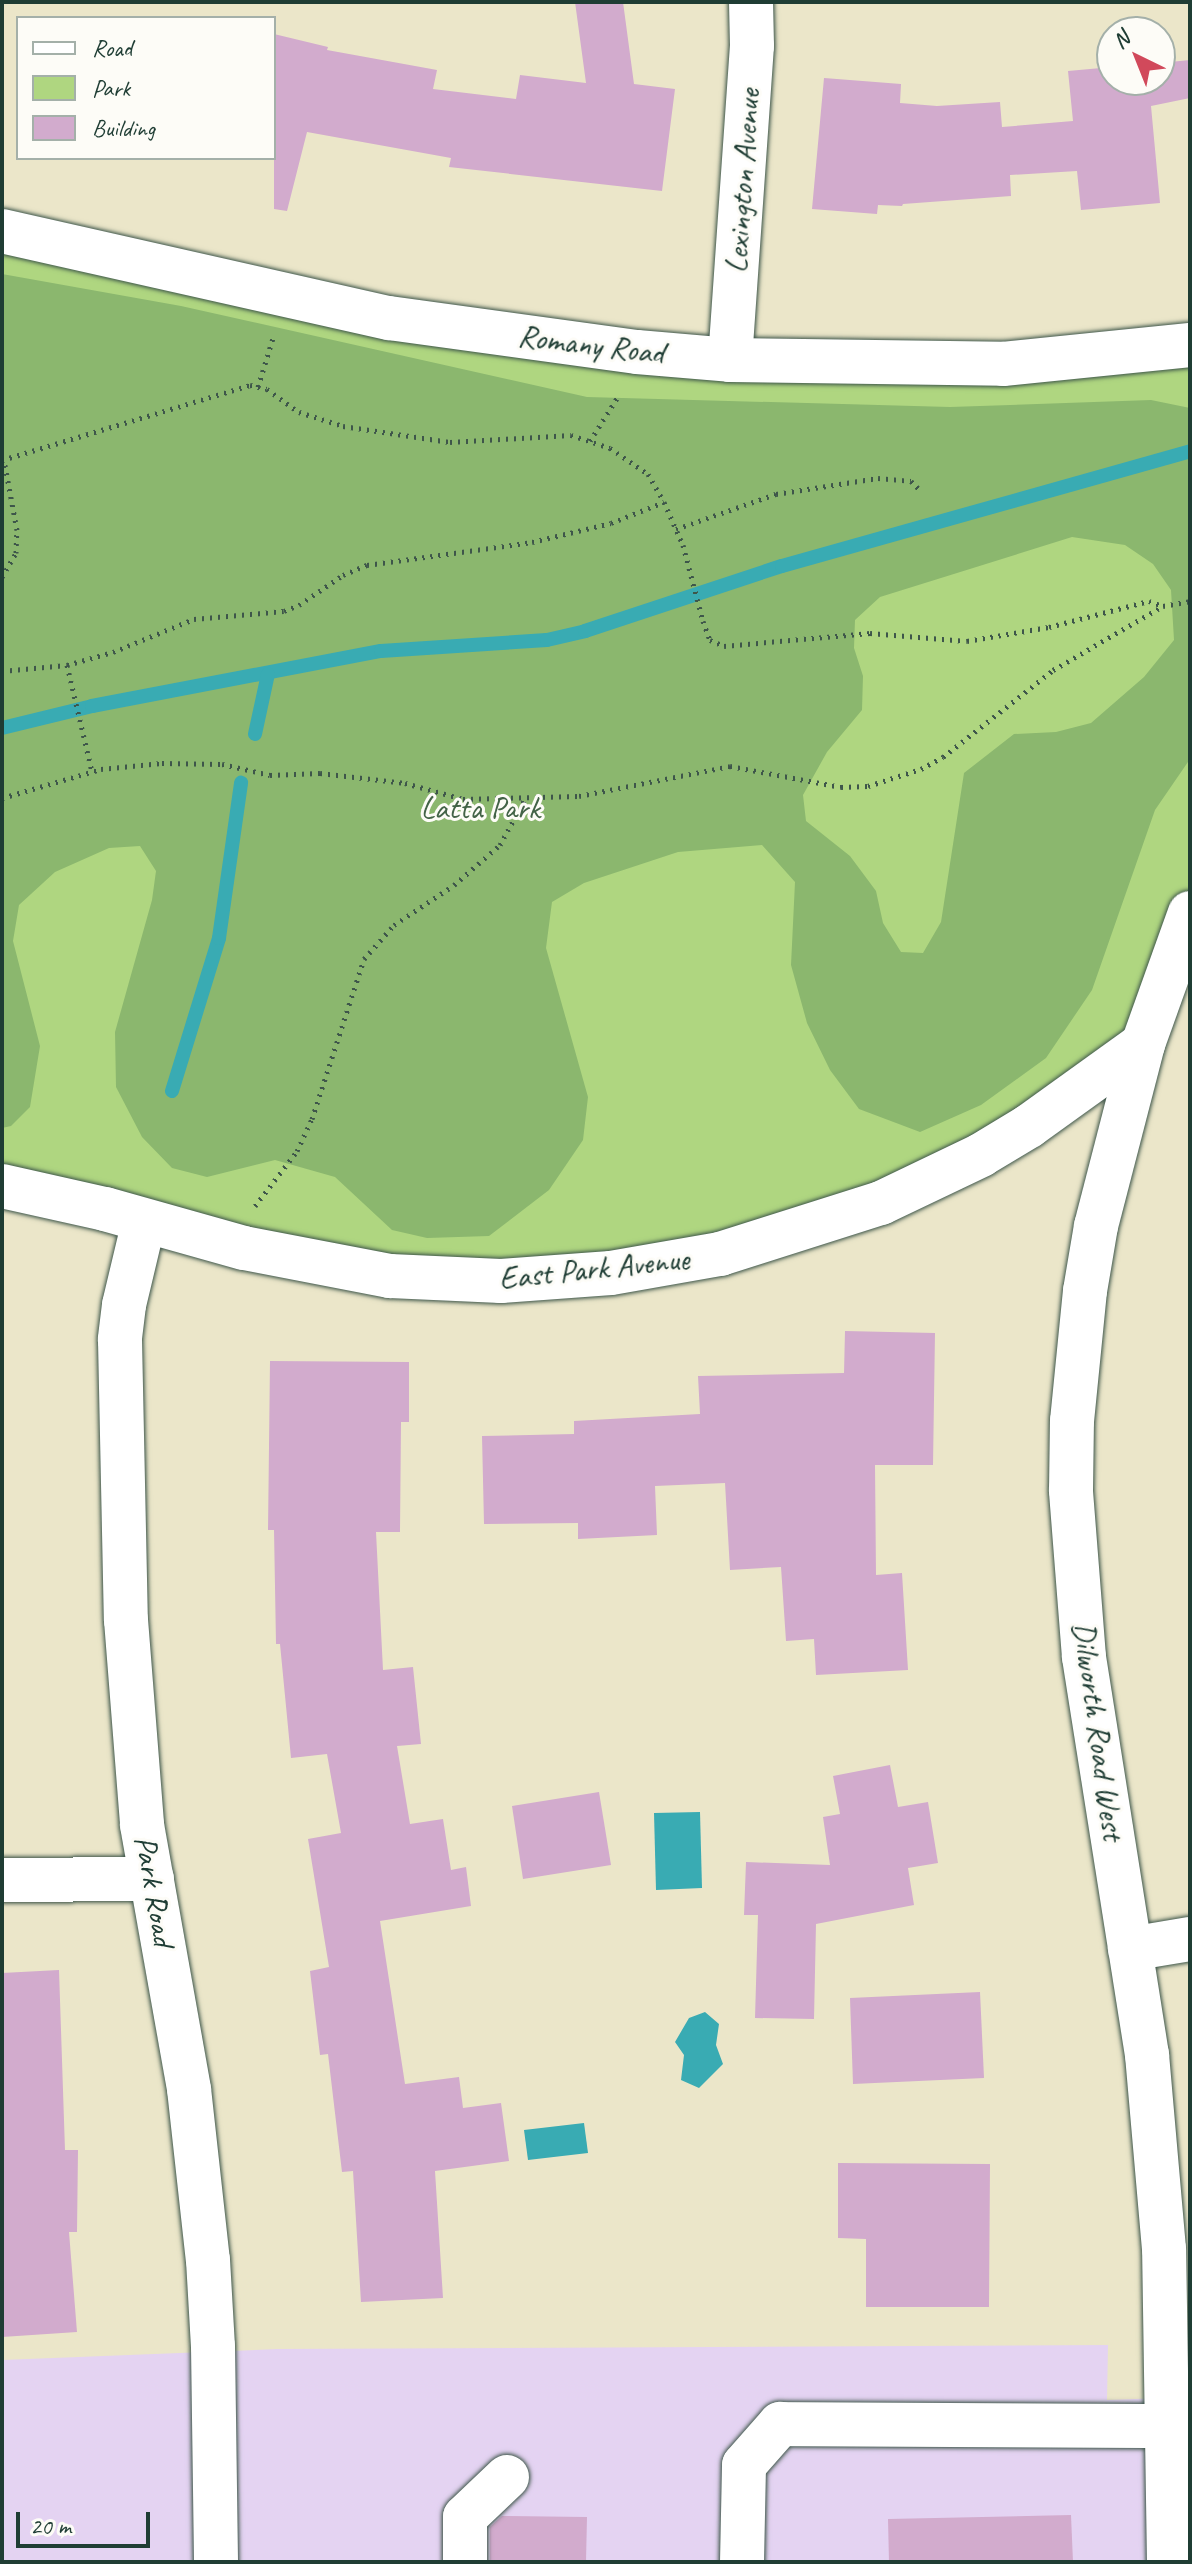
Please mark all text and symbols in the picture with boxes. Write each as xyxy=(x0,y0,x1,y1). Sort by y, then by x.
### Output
legend xyxy=(16,16,276,160)
north arrow xyxy=(1096,16,1176,96)
text: N xyxy=(1106,25,1136,55)
text: Road xyxy=(92,33,132,63)
text: Park xyxy=(92,73,130,103)
street label: Lexington Avenue xyxy=(717,88,769,274)
text: Building xyxy=(92,113,155,143)
street label: Romany Road xyxy=(516,317,666,373)
park label: Latta Park xyxy=(420,789,540,827)
street label: East Park Avenue xyxy=(496,1240,692,1298)
street label: Dilworth Road West xyxy=(1064,1620,1132,1842)
street label: Park Road xyxy=(125,1832,183,1950)
scale bar xyxy=(20,2496,154,2546)
text: 20 m xyxy=(30,2511,71,2541)

